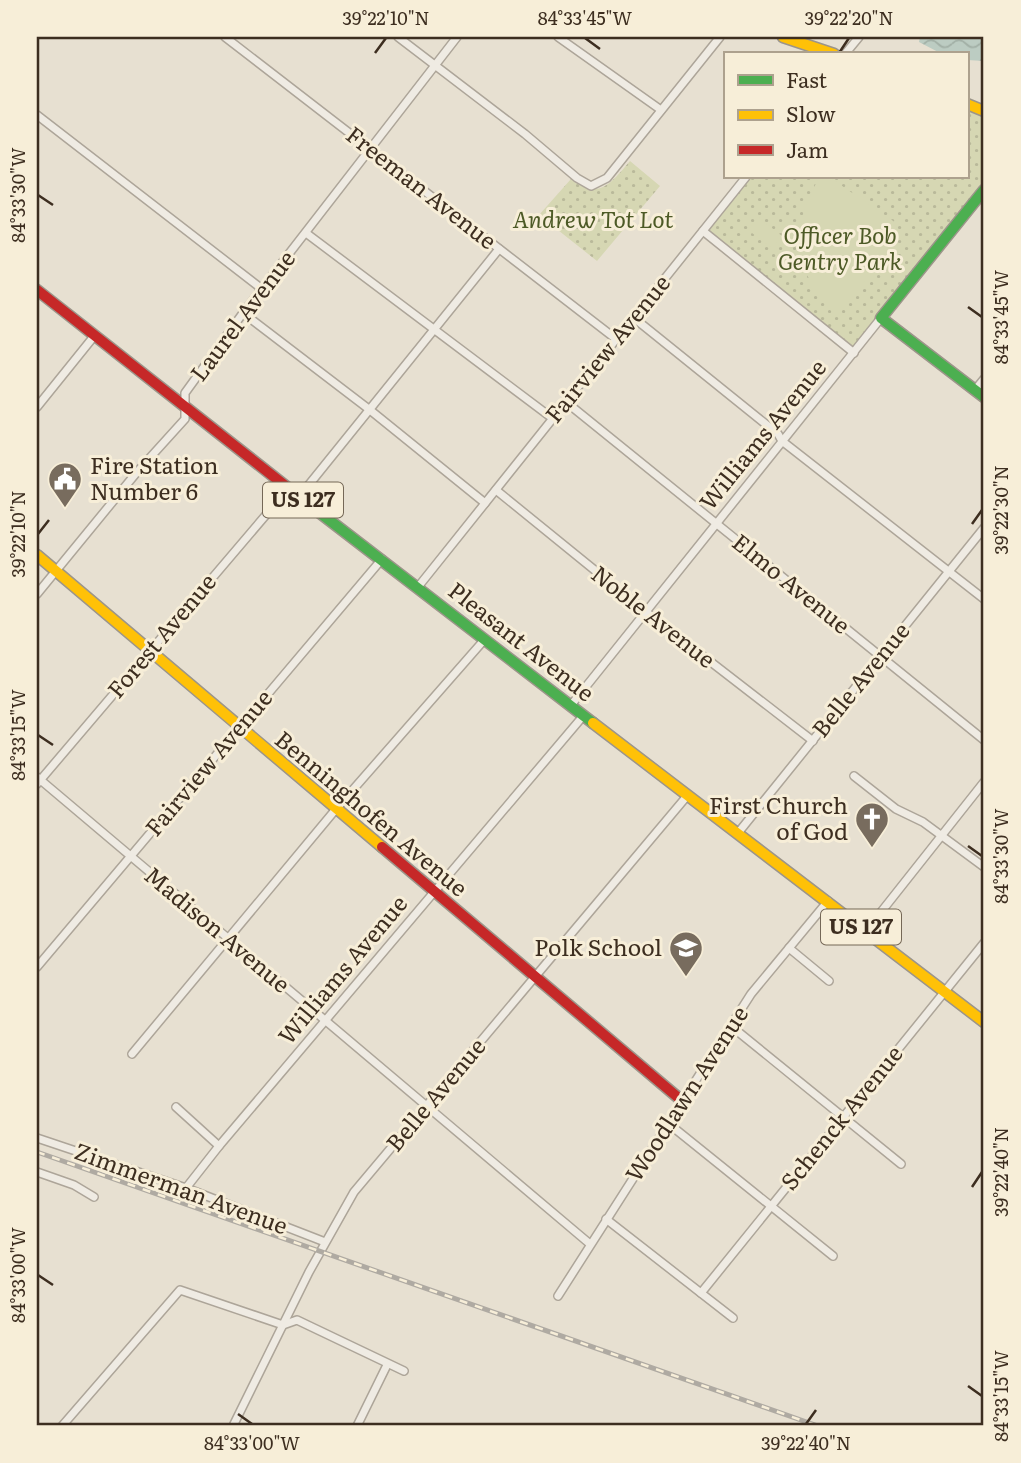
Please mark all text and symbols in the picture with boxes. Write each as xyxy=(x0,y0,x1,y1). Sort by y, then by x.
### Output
text: 39°22'10"N xyxy=(342,4,430,31)
text: 84°33'45"W xyxy=(538,4,632,31)
text: 39°22'20"N xyxy=(804,4,894,31)
legend xyxy=(724,52,968,178)
text: Fast xyxy=(786,63,827,94)
text: Slow xyxy=(786,97,836,128)
street label: Freeman Avenue xyxy=(340,117,505,256)
text: Jam xyxy=(786,133,828,164)
text: 84°33'30"W xyxy=(4,147,31,243)
park label: Andrew Tot Lot xyxy=(512,201,674,235)
park label: Officer Bob Gentry Park xyxy=(778,217,903,277)
street label: Laurel Avenue xyxy=(181,242,302,387)
street label: Fairview Avenue xyxy=(536,266,677,429)
text: 84°33'45"W xyxy=(987,270,1014,364)
street label: Williams Avenue xyxy=(690,351,833,516)
place label: Fire Station Number 6 xyxy=(90,447,219,507)
public building icon: Fire Station Number 6 xyxy=(46,460,84,509)
text: 39°22'30"N xyxy=(987,465,1014,555)
road number: US 127 xyxy=(263,482,343,518)
text: 39°22'10"N xyxy=(4,490,31,578)
street label: Elmo Avenue xyxy=(726,524,859,641)
street label: Noble Avenue xyxy=(585,556,724,675)
street label: Forest Avenue xyxy=(98,565,223,704)
street label: Pleasant Avenue xyxy=(442,572,603,708)
street label: Belle Avenue xyxy=(802,614,917,744)
street label: Fairview Avenue xyxy=(136,681,279,842)
text: 84°33'15"W xyxy=(4,689,31,781)
street label: Benninghofen Avenue xyxy=(269,722,476,903)
place label: First Church of God xyxy=(709,787,848,847)
church icon: First Church of God xyxy=(853,800,891,849)
text: 84°33'30"W xyxy=(987,808,1014,904)
street label: Madison Avenue xyxy=(138,857,299,1000)
street label: Williams Avenue xyxy=(269,887,414,1051)
road number: US 127 xyxy=(821,909,901,944)
place label: Polk School xyxy=(534,929,662,963)
school or university icon: Polk School xyxy=(667,929,705,978)
street label: Woodlawn Avenue xyxy=(616,998,755,1188)
street label: Belle Avenue xyxy=(377,1029,492,1158)
street label: Schenck Avenue xyxy=(771,1037,910,1196)
text: 39°22'40"N xyxy=(987,1127,1014,1217)
street label: Zimmerman Avenue xyxy=(70,1133,293,1242)
text: 84°33'00"W xyxy=(4,1227,31,1323)
text: 84°33'15"W xyxy=(987,1350,1014,1442)
text: 84°33'00"W xyxy=(204,1429,300,1456)
text: 39°22'40"N xyxy=(761,1429,851,1456)

